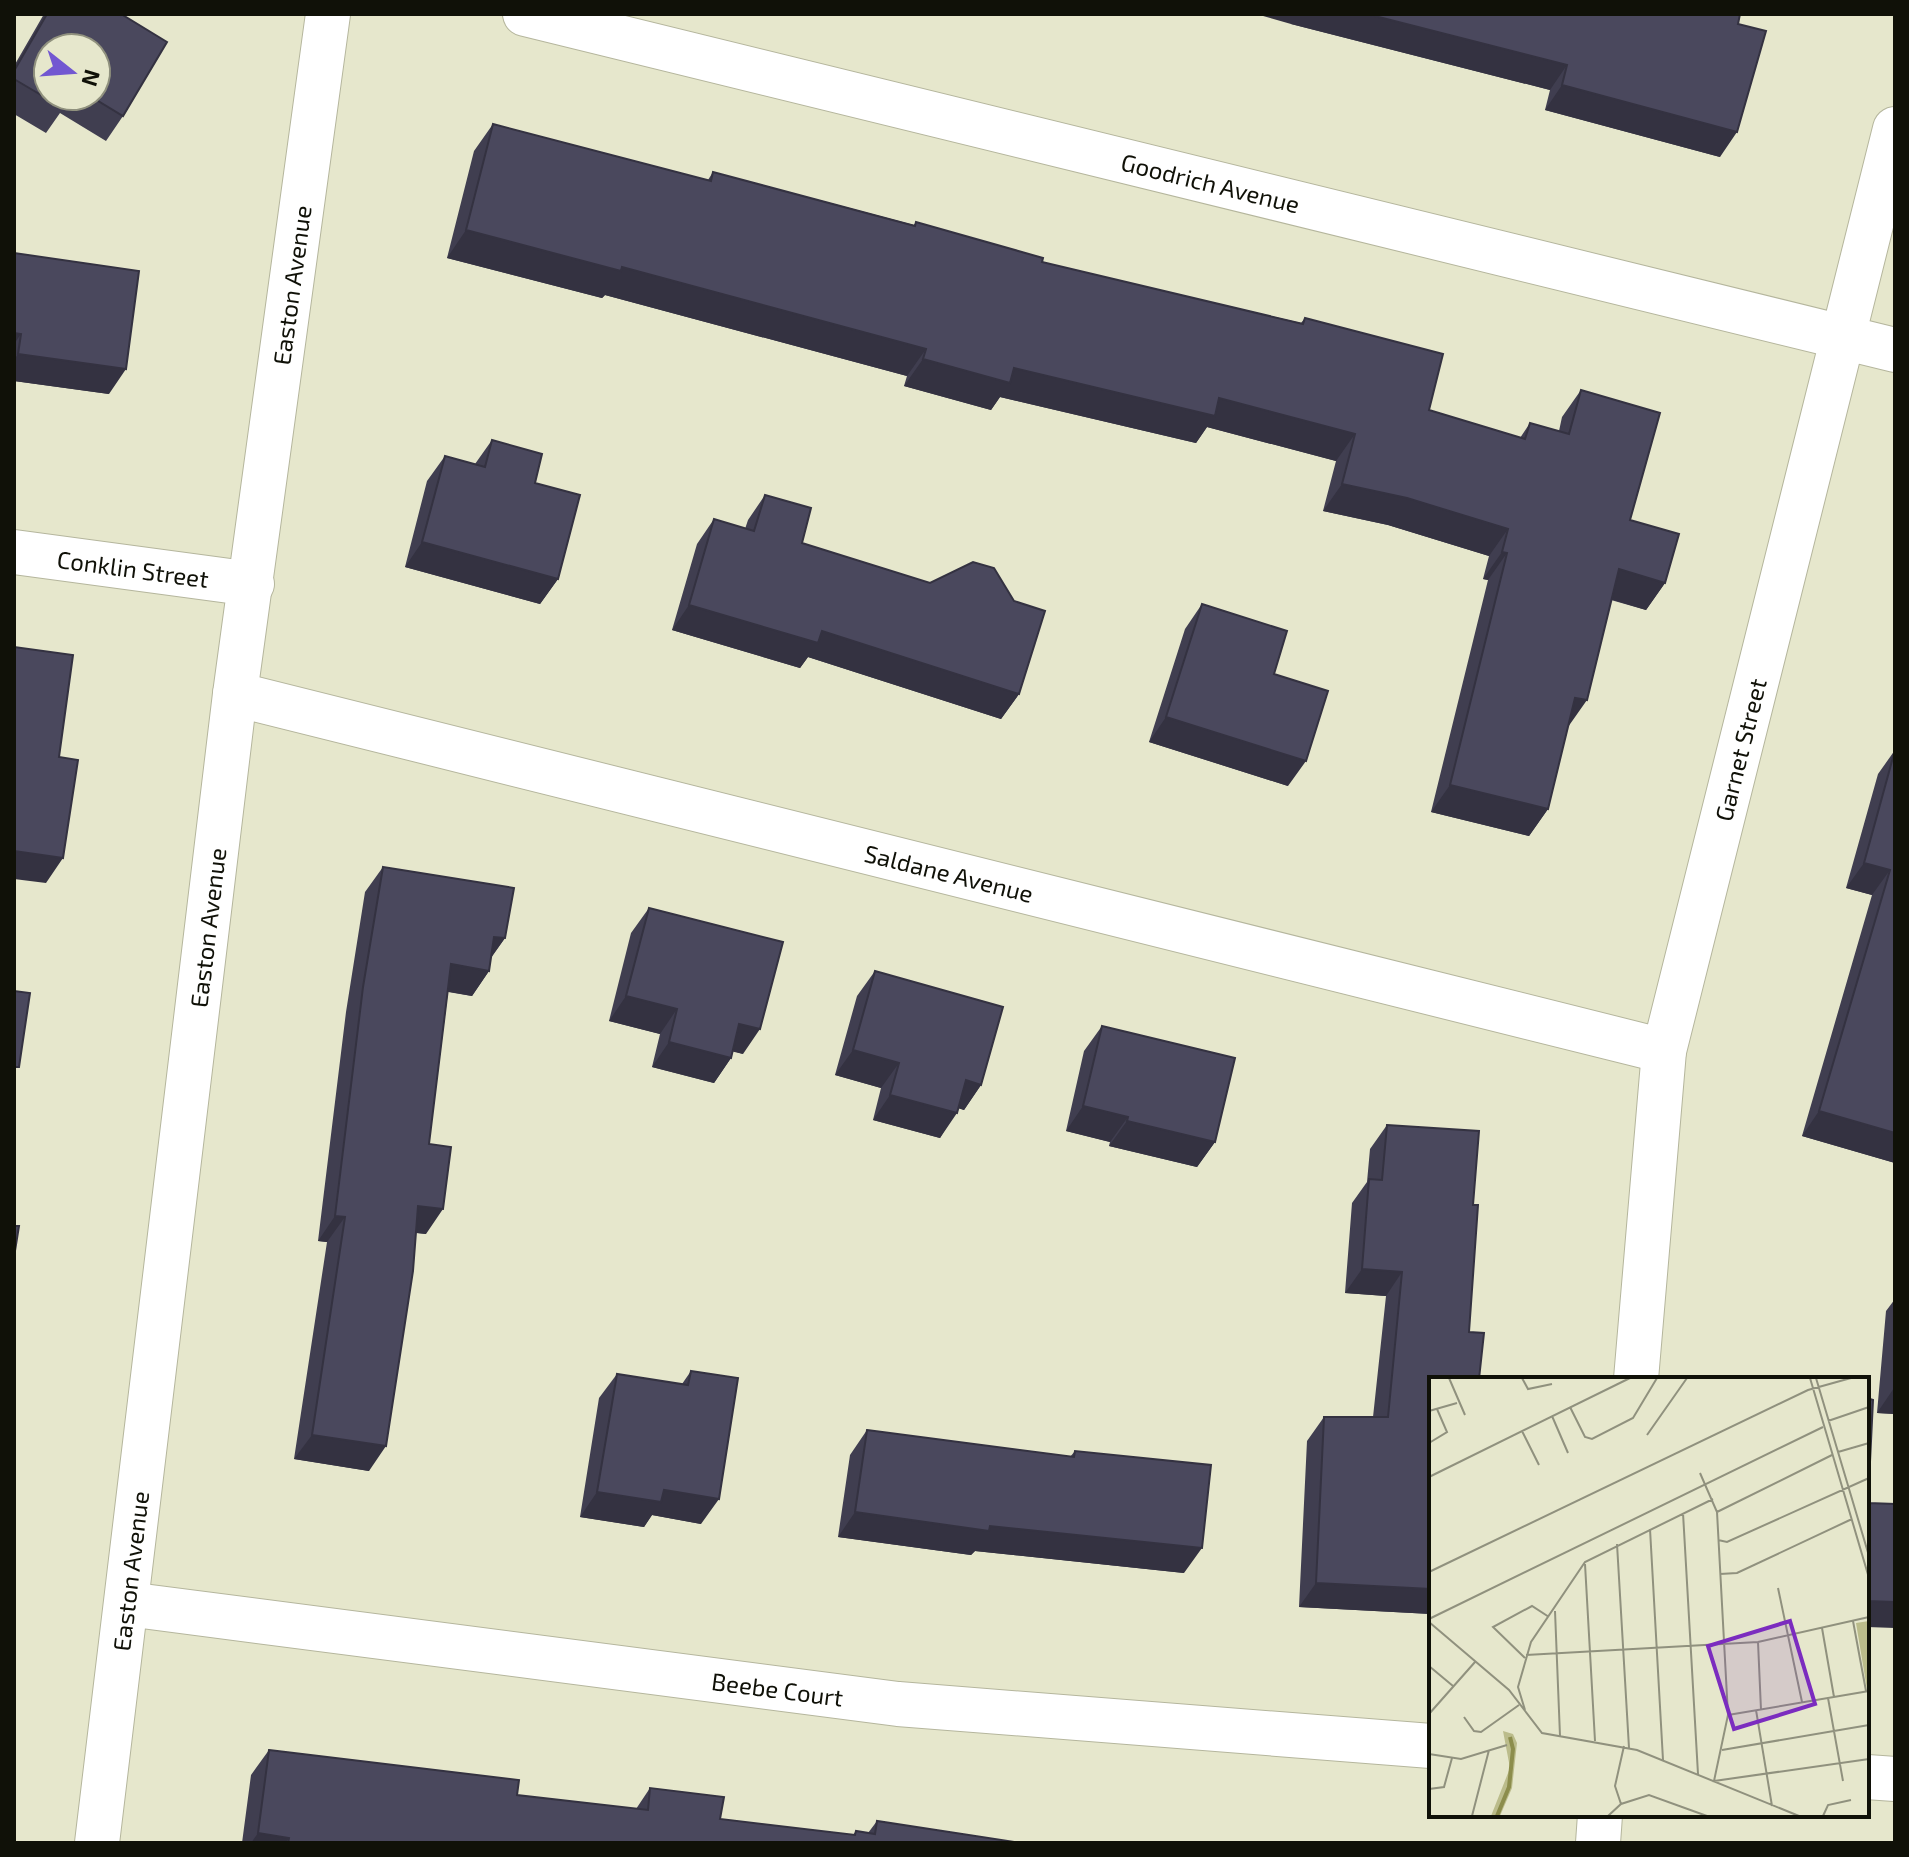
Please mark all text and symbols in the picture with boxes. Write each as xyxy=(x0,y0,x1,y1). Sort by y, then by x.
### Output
north arrow xyxy=(32,32,112,112)
text: N xyxy=(77,67,107,90)
street label: Goodrich Avenue xyxy=(1119,146,1303,218)
street label: Easton Avenue xyxy=(266,203,316,367)
street label: Conklin Street xyxy=(55,543,211,593)
street label: Garnet Street xyxy=(1708,675,1771,824)
street label: Saldane Avenue xyxy=(862,837,1036,907)
street label: Easton Avenue xyxy=(183,846,231,1009)
inset map xyxy=(1429,1377,1869,1817)
street label: Easton Avenue xyxy=(106,1489,154,1653)
street label: Beebe Court xyxy=(710,1665,845,1711)

